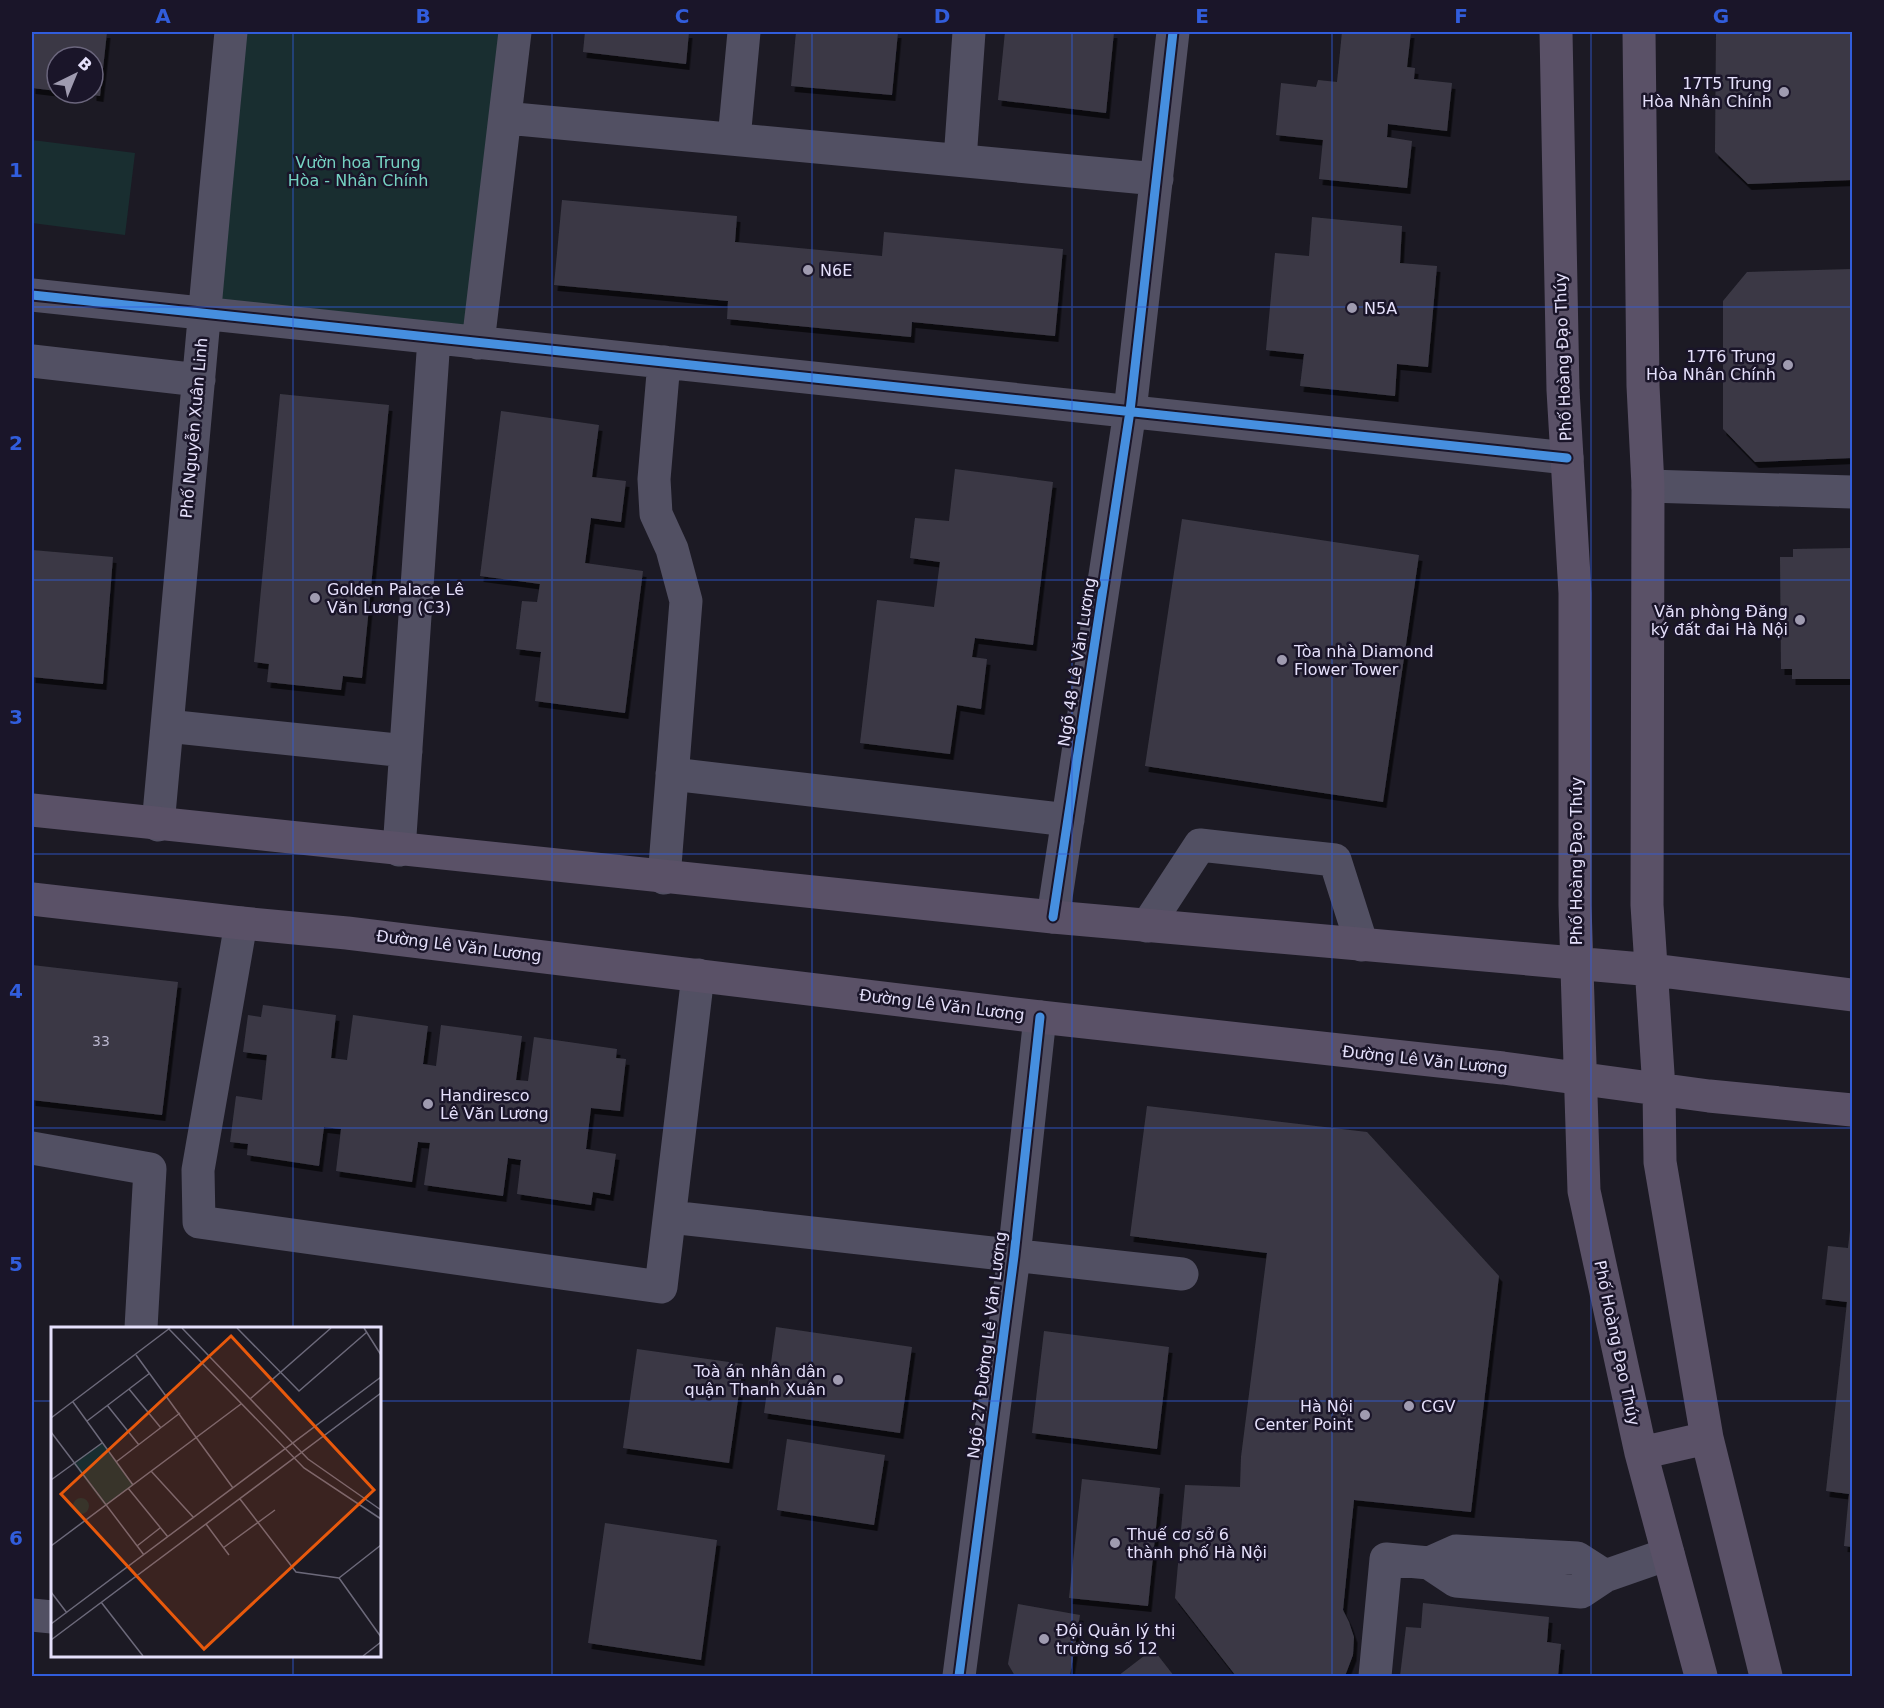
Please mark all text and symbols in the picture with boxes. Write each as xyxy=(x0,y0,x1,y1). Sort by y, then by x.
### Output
text: A xyxy=(155,4,171,28)
text: B xyxy=(415,4,431,28)
text: C xyxy=(675,4,689,28)
text: D xyxy=(934,4,950,28)
text: E xyxy=(1195,4,1209,28)
text: F xyxy=(1454,4,1468,28)
text: G xyxy=(1713,4,1729,28)
north arrow xyxy=(45,45,105,105)
text: B xyxy=(74,53,96,76)
place label: 17T5 Trung Hòa Nhân Chính xyxy=(1642,74,1772,111)
marker: 17T5 Trung Hòa Nhân Chính xyxy=(1777,85,1791,99)
park label: Vườn hoa Trung Hòa - Nhân Chính xyxy=(288,153,428,190)
text: 1 xyxy=(9,158,23,182)
place label: N6E xyxy=(820,261,852,280)
marker: N6E xyxy=(801,263,815,277)
street label: Phố Hoàng Đạo Thúy xyxy=(1551,273,1575,441)
place label: N5A xyxy=(1364,299,1397,318)
marker: N5A xyxy=(1345,301,1359,315)
street label: Phố Nguyễn Xuân Linh xyxy=(177,337,211,519)
place label: 17T6 Trung Hòa Nhân Chính xyxy=(1646,347,1776,384)
marker: 17T6 Trung Hòa Nhân Chính xyxy=(1781,358,1795,372)
text: 2 xyxy=(9,431,23,455)
street label: Ngõ 48 Lê Văn Lương xyxy=(1054,576,1100,748)
place label: Golden Palace Lê Văn Lương (C3) xyxy=(327,580,464,617)
marker: Golden Palace Lê Văn Lương (C3) xyxy=(308,591,322,605)
place label: Văn phòng Đăng ký đất đai Hà Nội xyxy=(1651,602,1788,639)
marker: Văn phòng Đăng ký đất đai Hà Nội xyxy=(1793,613,1807,627)
place label: Tòa nhà Diamond Flower Tower xyxy=(1293,642,1434,679)
marker: Tòa nhà Diamond Flower Tower xyxy=(1275,653,1289,667)
text: 3 xyxy=(9,705,23,729)
street label: Phố Hoàng Đạo Thúy xyxy=(1567,777,1586,945)
street label: Đường Lê Văn Lương xyxy=(375,926,543,966)
text: 4 xyxy=(9,979,23,1003)
street label: Đường Lê Văn Lương xyxy=(858,985,1026,1025)
house number: 33 xyxy=(92,1033,110,1049)
street label: Đường Lê Văn Lương xyxy=(1341,1042,1509,1078)
place label: Handiresco Lê Văn Lương xyxy=(440,1086,549,1123)
marker: Handiresco Lê Văn Lương xyxy=(421,1097,435,1111)
street label: Ngõ 27 Đường Lê Văn Lương xyxy=(964,1230,1010,1460)
text: 5 xyxy=(9,1252,23,1276)
street label: Phố Hoàng Đạo Thúy xyxy=(1590,1259,1644,1427)
inset map xyxy=(51,1327,381,1657)
place label: Toà án nhân dân quận Thanh Xuân xyxy=(685,1362,826,1399)
marker: Toà án nhân dân quận Thanh Xuân xyxy=(831,1373,845,1387)
place label: Hà Nội Center Point xyxy=(1254,1397,1353,1434)
place label: CGV xyxy=(1421,1397,1456,1416)
marker: CGV xyxy=(1402,1399,1416,1413)
marker: Hà Nội Center Point xyxy=(1358,1408,1372,1422)
place label: Thuế cơ sở 6 thành phố Hà Nội xyxy=(1126,1525,1267,1562)
text: 6 xyxy=(9,1526,23,1550)
marker: Thuế cơ sở 6 thành phố Hà Nội xyxy=(1108,1536,1122,1550)
place label: Đội Quản lý thị trường số 12 xyxy=(1056,1621,1175,1658)
marker: Đội Quản lý thị trường số 12 xyxy=(1037,1632,1051,1646)

